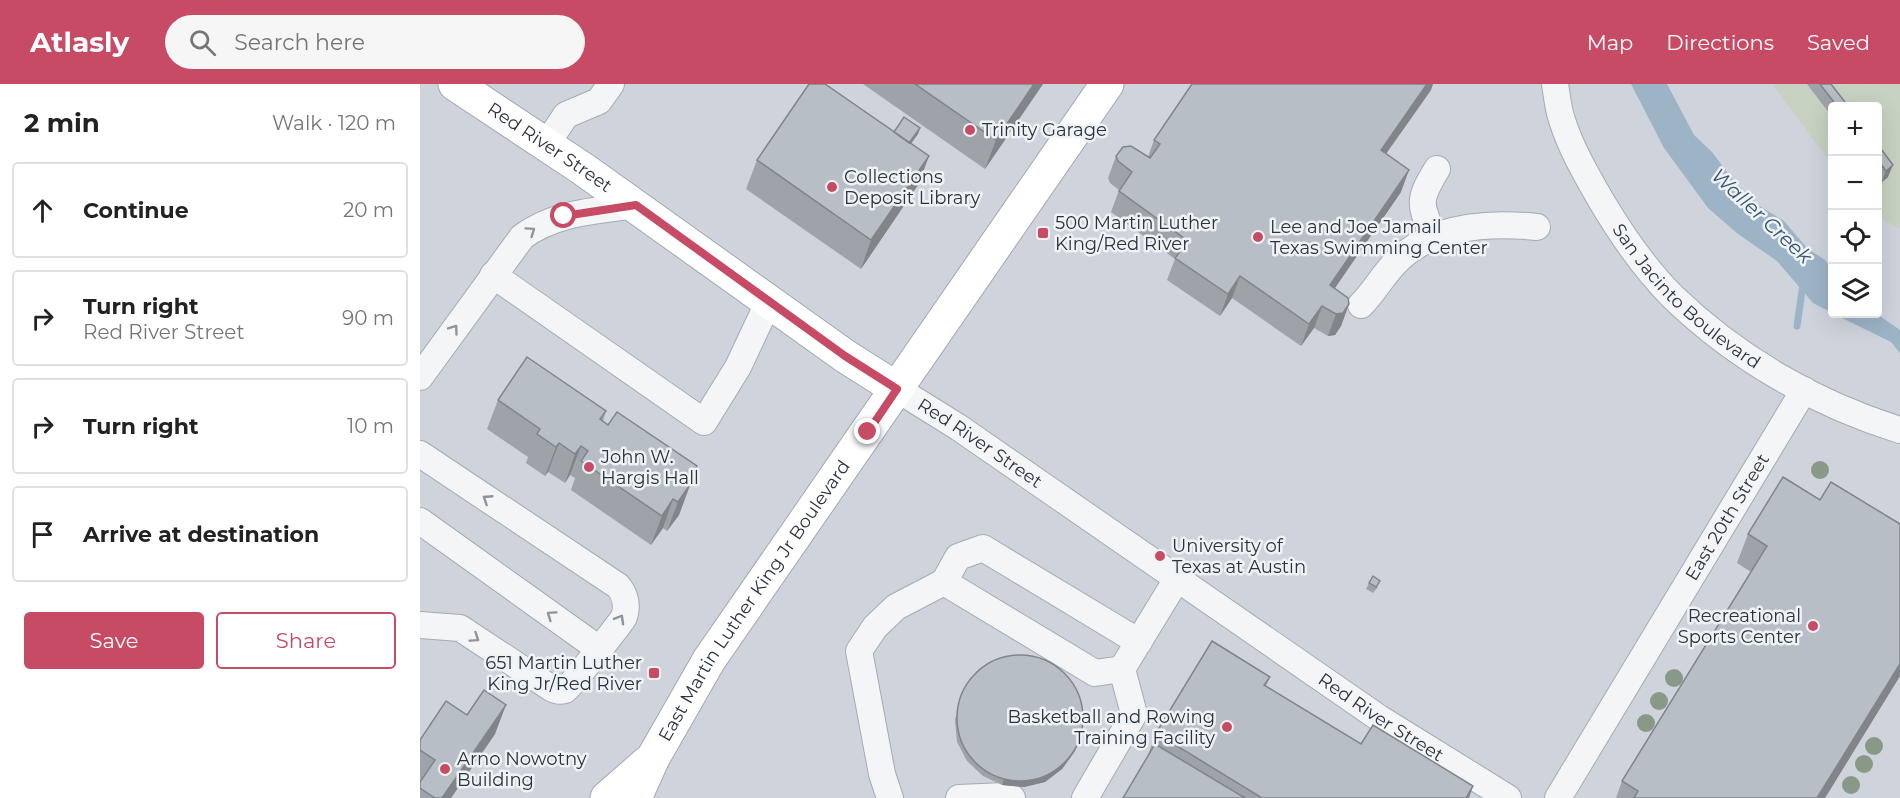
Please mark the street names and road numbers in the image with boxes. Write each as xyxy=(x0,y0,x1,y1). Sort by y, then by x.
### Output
street label: Red River Street xyxy=(483,98,616,197)
street label: San Jacinto Boulevard xyxy=(1608,219,1765,374)
street label: Red River Street xyxy=(913,394,1046,493)
street label: East 20th Street xyxy=(1681,450,1774,585)
street label: East Martin Luther King Jr Boulevard xyxy=(654,456,855,745)
street label: Red River Street xyxy=(1314,668,1448,766)

